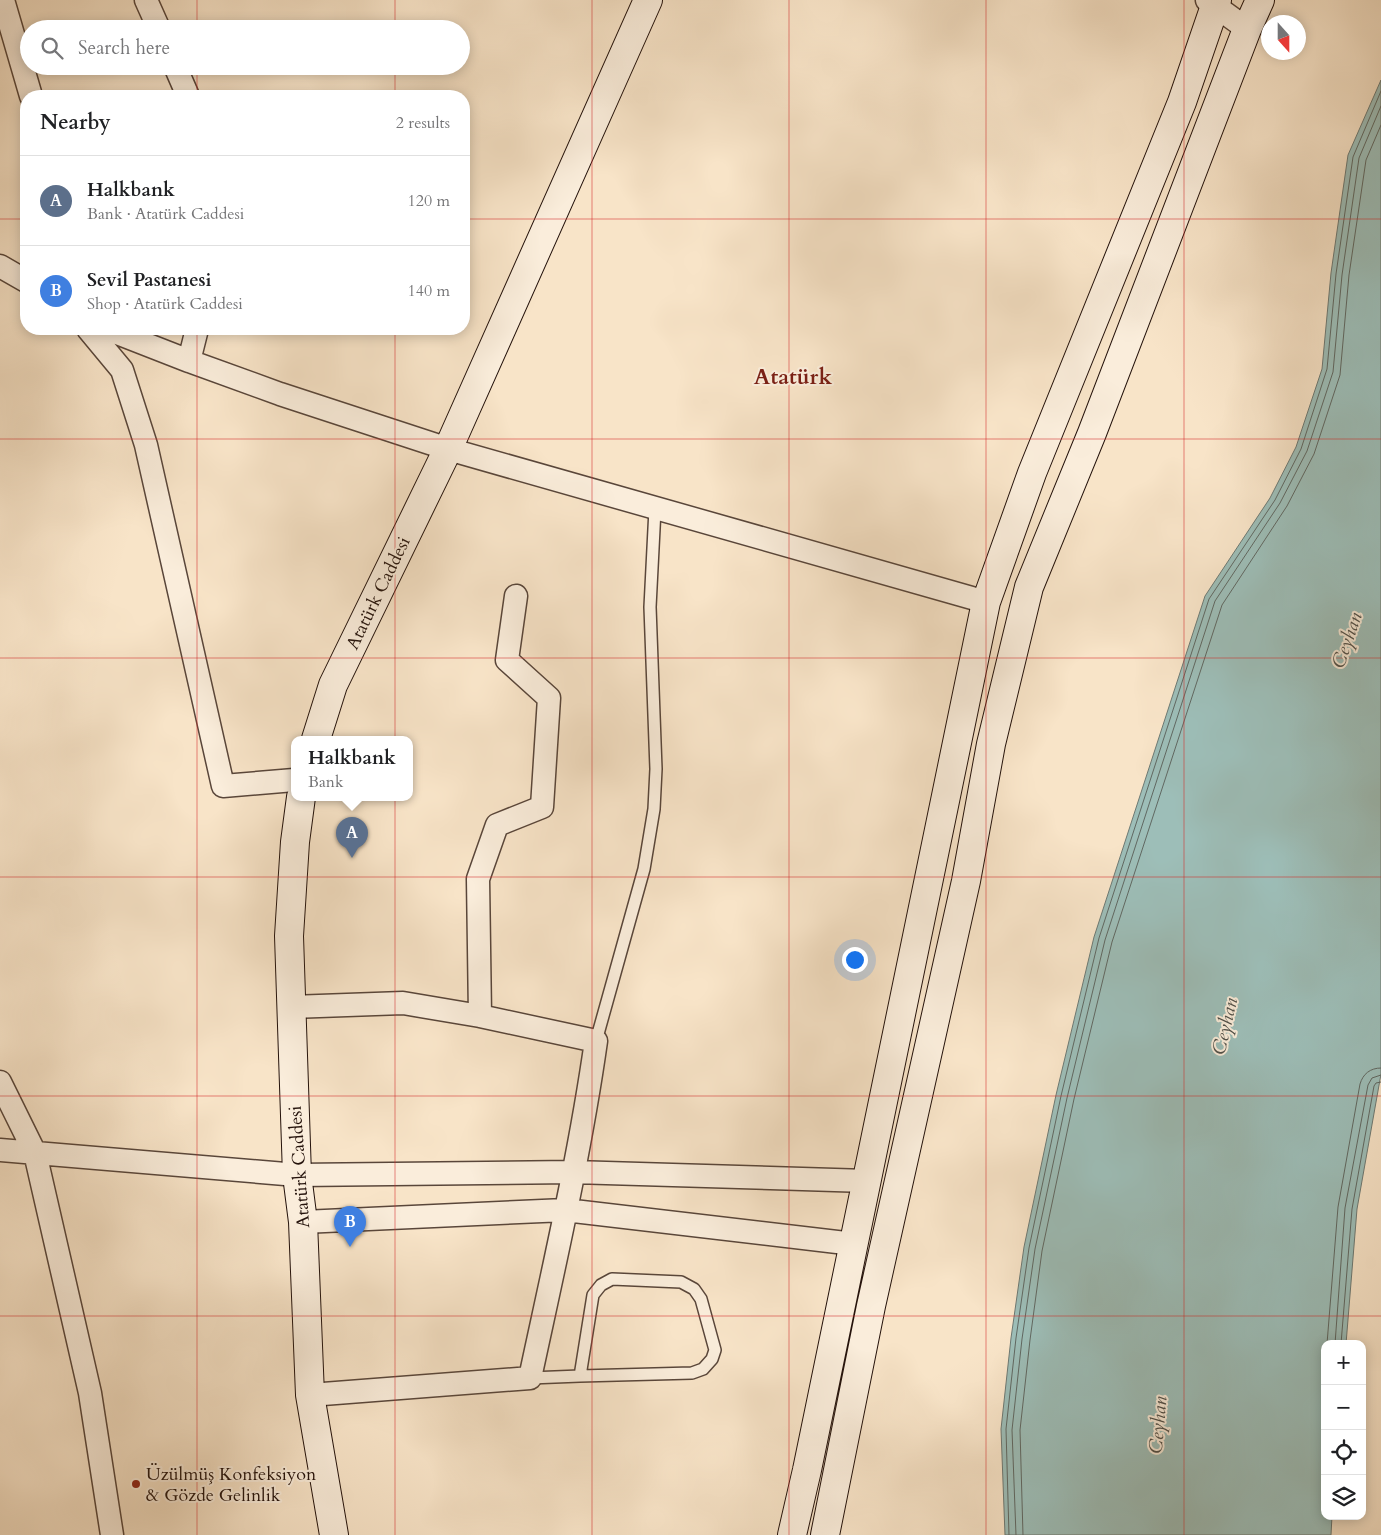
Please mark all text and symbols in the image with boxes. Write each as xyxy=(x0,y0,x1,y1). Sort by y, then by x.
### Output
north arrow xyxy=(1261,15,1306,60)
search box xyxy=(20,20,470,75)
icon: search xyxy=(38,34,66,62)
text: Search here xyxy=(78,35,170,61)
text: Nearby xyxy=(40,108,111,137)
text: 2 results xyxy=(396,112,450,134)
text: Halkbank xyxy=(87,177,175,203)
text: A xyxy=(50,190,62,212)
text: 120 m xyxy=(408,190,450,212)
text: Bank · Atatürk Caddesi xyxy=(87,203,244,225)
text: Sevil Pastanesi xyxy=(87,267,212,293)
text: B xyxy=(50,280,62,302)
text: 140 m xyxy=(408,280,450,302)
text: Shop · Atatürk Caddesi xyxy=(87,293,243,315)
district label: Atatürk xyxy=(754,362,832,392)
street label: Atatürk Caddesi xyxy=(340,533,417,654)
water label: Ceyhan xyxy=(1325,608,1369,672)
popup xyxy=(291,736,413,801)
text: Halkbank xyxy=(308,745,396,771)
text: Bank xyxy=(308,771,343,793)
pin: A xyxy=(336,817,368,858)
your location xyxy=(842,947,868,973)
water label: Ceyhan xyxy=(1206,995,1244,1057)
street label: Atatürk Caddesi xyxy=(283,1105,316,1229)
pin: B xyxy=(334,1206,366,1247)
map controls xyxy=(1321,1340,1366,1520)
button: + xyxy=(1321,1340,1366,1385)
button: − xyxy=(1321,1385,1366,1430)
water label: Ceyhan xyxy=(1143,1395,1174,1455)
button: locate xyxy=(1321,1430,1366,1475)
place label: Üzülmüş Konfeksiyon & Gözde Gelinlik xyxy=(146,1462,317,1508)
button: layers xyxy=(1321,1475,1366,1520)
marker: Üzülmüş Konfeksiyon & Gözde Gelinlik xyxy=(130,1478,142,1490)

